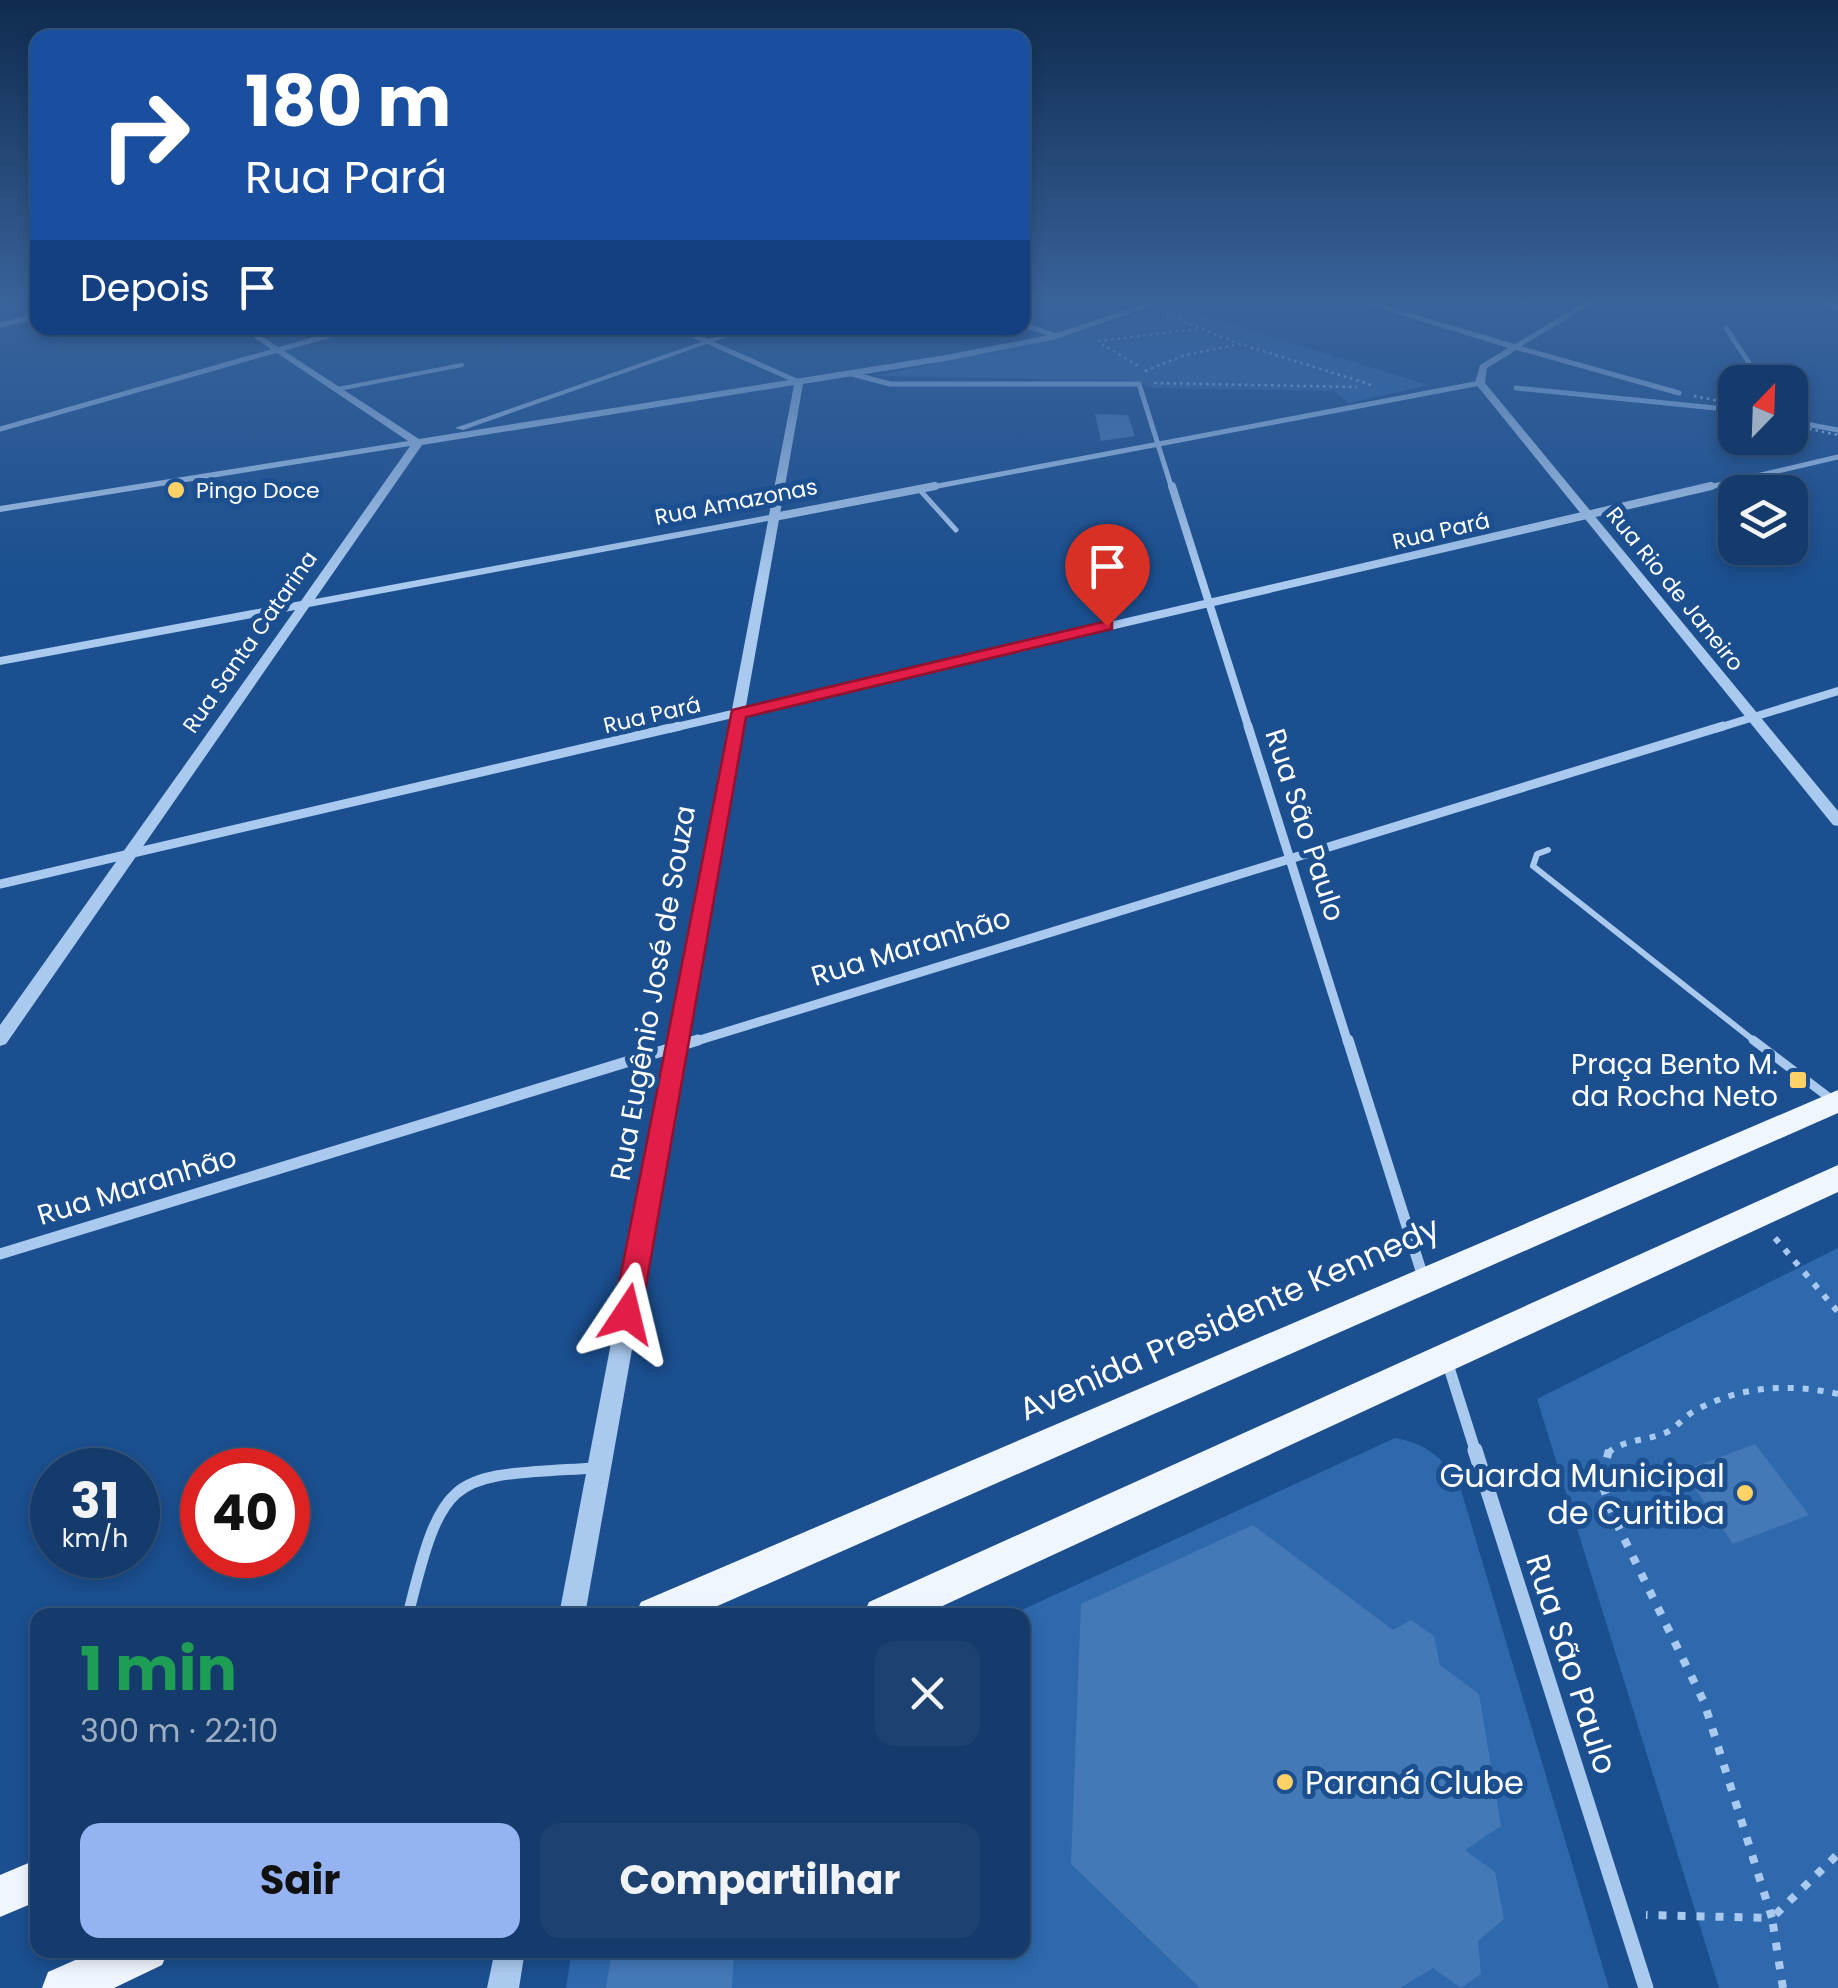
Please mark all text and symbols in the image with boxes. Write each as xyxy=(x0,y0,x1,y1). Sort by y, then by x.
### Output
text: 180 m xyxy=(245,52,451,151)
icon: right xyxy=(80,70,210,200)
text: Rua Pará xyxy=(245,146,447,209)
icon: arrive xyxy=(230,260,285,315)
text: Depois xyxy=(80,261,210,314)
north arrow xyxy=(1718,365,1808,455)
map controls xyxy=(1718,365,1808,565)
street label: Rua Amazonas xyxy=(652,471,820,533)
place label: Pingo Doce xyxy=(196,475,320,506)
button: layers xyxy=(1718,475,1808,565)
marker: Pingo Doce xyxy=(165,479,187,501)
street label: Rua Rio de Janeiro xyxy=(1599,500,1751,678)
street label: Rua Pará xyxy=(1389,505,1493,557)
pin xyxy=(1065,524,1150,627)
icon: arrive xyxy=(1080,539,1135,594)
street label: Rua Santa Catarina xyxy=(175,545,325,739)
street label: Rua Pará xyxy=(600,689,704,741)
street label: Rua São Paulo xyxy=(1256,724,1354,926)
street label: Rua Eugênio José de Souza xyxy=(601,802,705,1184)
street label: Rua Maranhão xyxy=(807,898,1015,996)
place label: Praça Bento M. da Rocha Neto xyxy=(1571,1045,1778,1116)
marker: Praça Bento M. da Rocha Neto xyxy=(1787,1069,1809,1091)
street label: Rua Maranhão xyxy=(33,1137,241,1235)
street label: Avenida Presidente Kennedy xyxy=(1012,1205,1446,1431)
position arrow xyxy=(575,1262,679,1366)
speed limit sign: 40 xyxy=(180,1448,310,1578)
place label: Guarda Municipal de Curitiba xyxy=(1439,1453,1725,1535)
text: 31 xyxy=(70,1465,120,1536)
marker: Guarda Municipal de Curitiba xyxy=(1734,1482,1756,1504)
text: km/h xyxy=(62,1521,128,1556)
street label: Rua São Paulo xyxy=(1515,1548,1629,1780)
text: 1 min xyxy=(80,1627,237,1711)
button: close xyxy=(875,1641,980,1746)
text: 300 m · 22:10 xyxy=(80,1708,278,1753)
place label: Paraná Clube xyxy=(1305,1760,1524,1805)
marker: Paraná Clube xyxy=(1274,1771,1296,1793)
button: Sair xyxy=(80,1823,520,1938)
button: Compartilhar xyxy=(540,1823,980,1938)

